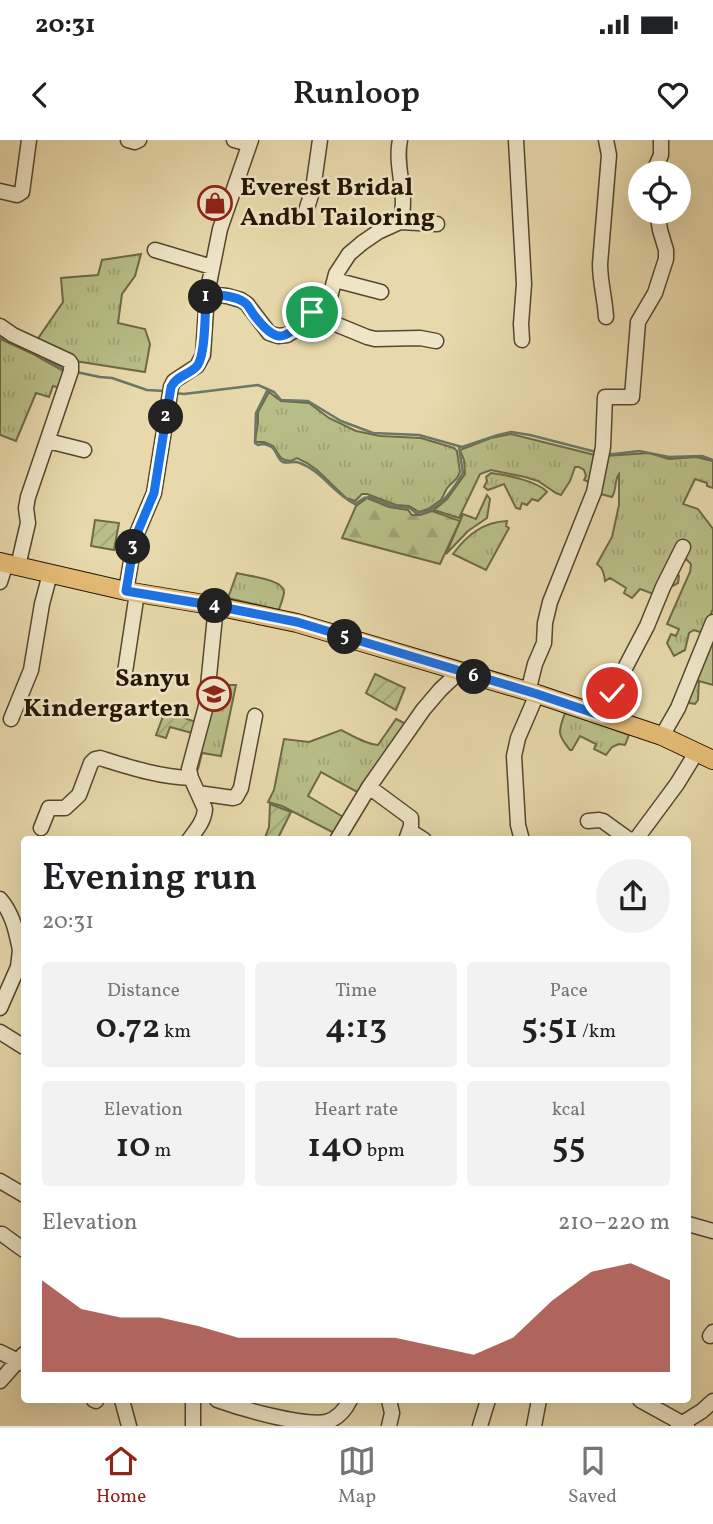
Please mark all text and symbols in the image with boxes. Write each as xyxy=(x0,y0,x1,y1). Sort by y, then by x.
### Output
text: 20:31 xyxy=(35,7,96,43)
text: Runloop xyxy=(293,73,420,117)
icon: back xyxy=(21,76,59,114)
icon: heart xyxy=(654,76,692,114)
map controls xyxy=(628,161,691,224)
button: locate xyxy=(628,161,691,224)
place label: Everest Bridal Andbl Tailoring xyxy=(240,170,435,236)
shop icon: Everest Bridal Andbl Tailoring xyxy=(196,184,234,222)
pin: 1 xyxy=(188,280,224,314)
pin xyxy=(282,282,342,342)
text: 1 xyxy=(202,283,209,309)
icon: arrive xyxy=(293,293,331,331)
pin: 2 xyxy=(148,400,184,434)
text: 2 xyxy=(161,403,170,429)
pin: 3 xyxy=(116,530,150,564)
text: 3 xyxy=(128,533,137,559)
pin: 4 xyxy=(198,588,232,624)
text: 4 xyxy=(209,592,220,618)
pin: 5 xyxy=(328,620,362,654)
text: 5 xyxy=(340,623,349,649)
pin: 6 xyxy=(456,660,491,694)
place label: Sanyu Kindergarten xyxy=(23,661,190,727)
text: 6 xyxy=(468,663,479,689)
pin xyxy=(582,663,642,723)
icon: check xyxy=(593,674,631,712)
school or university icon: Sanyu Kindergarten xyxy=(195,675,233,713)
text: Evening run xyxy=(42,853,257,906)
button: share xyxy=(596,859,670,933)
text: 20:31 xyxy=(42,906,94,938)
text: Distance xyxy=(107,978,180,1004)
text: Time xyxy=(335,978,377,1004)
text: Pace xyxy=(550,978,588,1004)
text: 0.72 xyxy=(96,1004,160,1052)
text: 4:13 xyxy=(325,1004,387,1052)
text: 5:51 xyxy=(521,1004,578,1052)
text: km xyxy=(160,1019,191,1045)
text: /km xyxy=(578,1019,616,1045)
text: Elevation xyxy=(104,1097,183,1123)
text: Heart rate xyxy=(314,1097,398,1123)
text: kcal xyxy=(552,1097,586,1123)
text: 10 xyxy=(115,1123,151,1171)
text: 140 xyxy=(307,1123,363,1171)
text: 55 xyxy=(552,1123,586,1171)
text: m xyxy=(151,1138,171,1164)
text: bpm xyxy=(363,1138,405,1164)
text: Elevation xyxy=(42,1207,138,1239)
text: 210–220 m xyxy=(558,1207,670,1239)
tab: Home xyxy=(96,1442,146,1510)
tab: Map xyxy=(338,1442,376,1510)
tab: Saved xyxy=(568,1442,617,1510)

